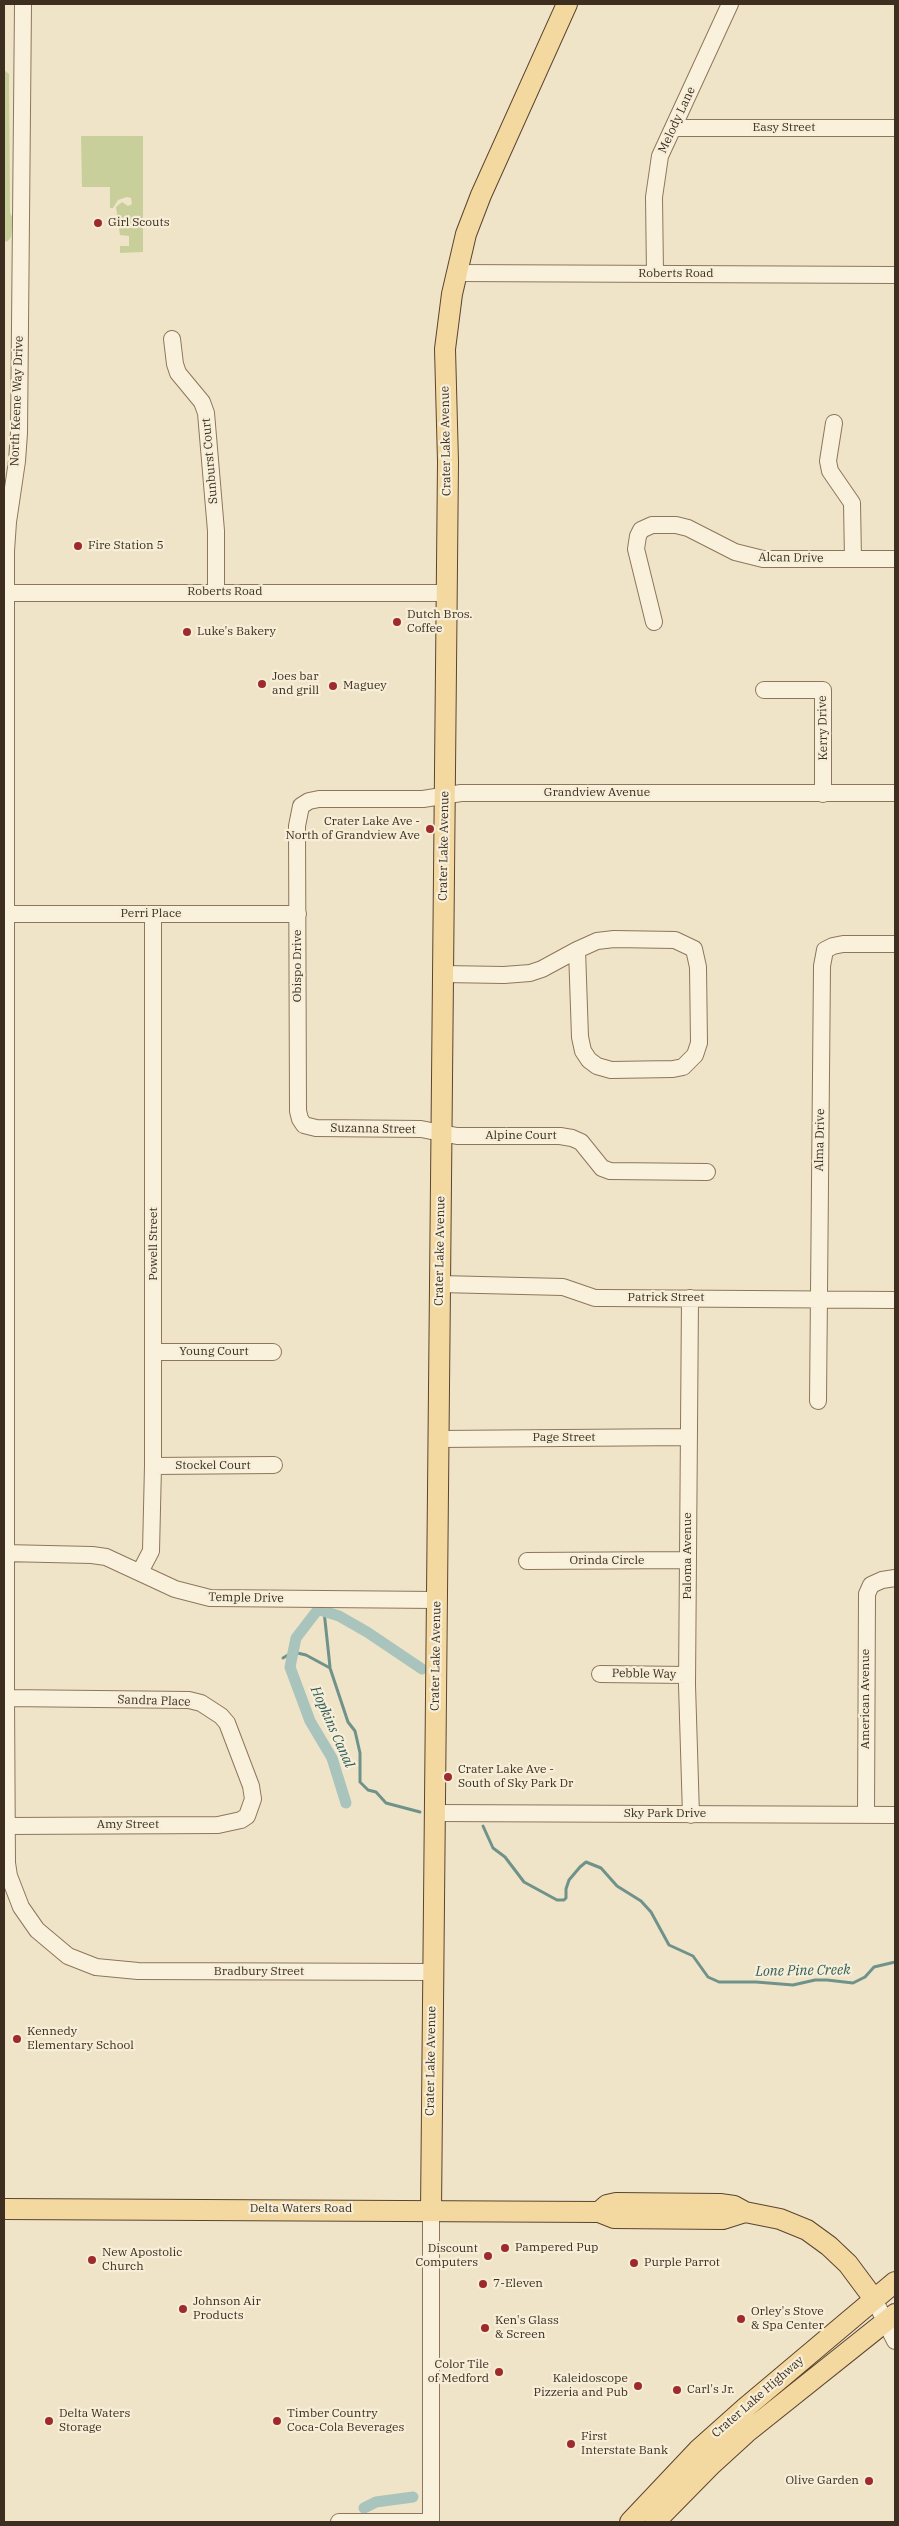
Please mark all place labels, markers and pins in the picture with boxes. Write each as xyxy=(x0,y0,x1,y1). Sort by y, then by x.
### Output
place label: Girl Scouts xyxy=(108,216,170,230)
marker: Girl Scouts xyxy=(92,217,104,229)
place label: Fire Station 5 xyxy=(88,539,164,553)
marker: Fire Station 5 xyxy=(72,540,84,552)
place label: Dutch Bros. Coffee xyxy=(407,608,473,636)
marker: Dutch Bros. Coffee xyxy=(391,616,403,628)
place label: Luke's Bakery xyxy=(197,625,276,639)
marker: Luke's Bakery xyxy=(181,626,193,638)
place label: Joes bar and grill xyxy=(272,670,319,698)
marker: Joes bar and grill xyxy=(256,678,268,690)
place label: Maguey xyxy=(343,679,387,693)
marker: Maguey xyxy=(327,680,339,692)
place label: Crater Lake Ave - North of Grandview Ave xyxy=(286,815,420,843)
marker: Crater Lake Ave - North of Grandview Ave xyxy=(424,823,436,835)
place label: Crater Lake Ave - South of Sky Park Dr xyxy=(458,1763,573,1791)
marker: Crater Lake Ave - South of Sky Park Dr xyxy=(442,1771,454,1783)
place label: Kennedy Elementary School xyxy=(27,2025,134,2053)
marker: Kennedy Elementary School xyxy=(11,2033,23,2045)
place label: Pampered Pup xyxy=(515,2241,598,2255)
place label: Discount Computers xyxy=(416,2242,478,2270)
marker: Pampered Pup xyxy=(499,2242,511,2254)
place label: New Apostolic Church xyxy=(102,2246,183,2274)
marker: Discount Computers xyxy=(482,2250,494,2262)
marker: New Apostolic Church xyxy=(86,2254,98,2266)
place label: Purple Parrot xyxy=(644,2256,720,2270)
marker: Purple Parrot xyxy=(628,2257,640,2269)
place label: 7-Eleven xyxy=(493,2277,543,2291)
marker: 7-Eleven xyxy=(477,2278,489,2290)
place label: Johnson Air Products xyxy=(193,2295,261,2323)
marker: Johnson Air Products xyxy=(177,2303,189,2315)
place label: Orley's Stove & Spa Center xyxy=(751,2305,824,2333)
marker: Orley's Stove & Spa Center xyxy=(735,2313,747,2325)
place label: Ken's Glass & Screen xyxy=(495,2314,559,2342)
marker: Ken's Glass & Screen xyxy=(479,2322,491,2334)
place label: Color Tile of Medford xyxy=(428,2358,489,2386)
marker: Color Tile of Medford xyxy=(493,2366,505,2378)
place label: Kaleidoscope Pizzeria and Pub xyxy=(533,2372,628,2400)
marker: Kaleidoscope Pizzeria and Pub xyxy=(632,2380,644,2392)
place label: Carl's Jr. xyxy=(687,2383,734,2397)
marker: Carl's Jr. xyxy=(671,2384,683,2396)
place label: Delta Waters Storage xyxy=(59,2407,130,2435)
place label: Timber Country Coca-Cola Beverages xyxy=(287,2407,404,2435)
marker: Delta Waters Storage xyxy=(43,2415,55,2427)
marker: Timber Country Coca-Cola Beverages xyxy=(271,2415,283,2427)
place label: First Interstate Bank xyxy=(581,2430,668,2458)
marker: First Interstate Bank xyxy=(565,2438,577,2450)
place label: Olive Garden xyxy=(785,2474,859,2488)
marker: Olive Garden xyxy=(863,2475,875,2487)

